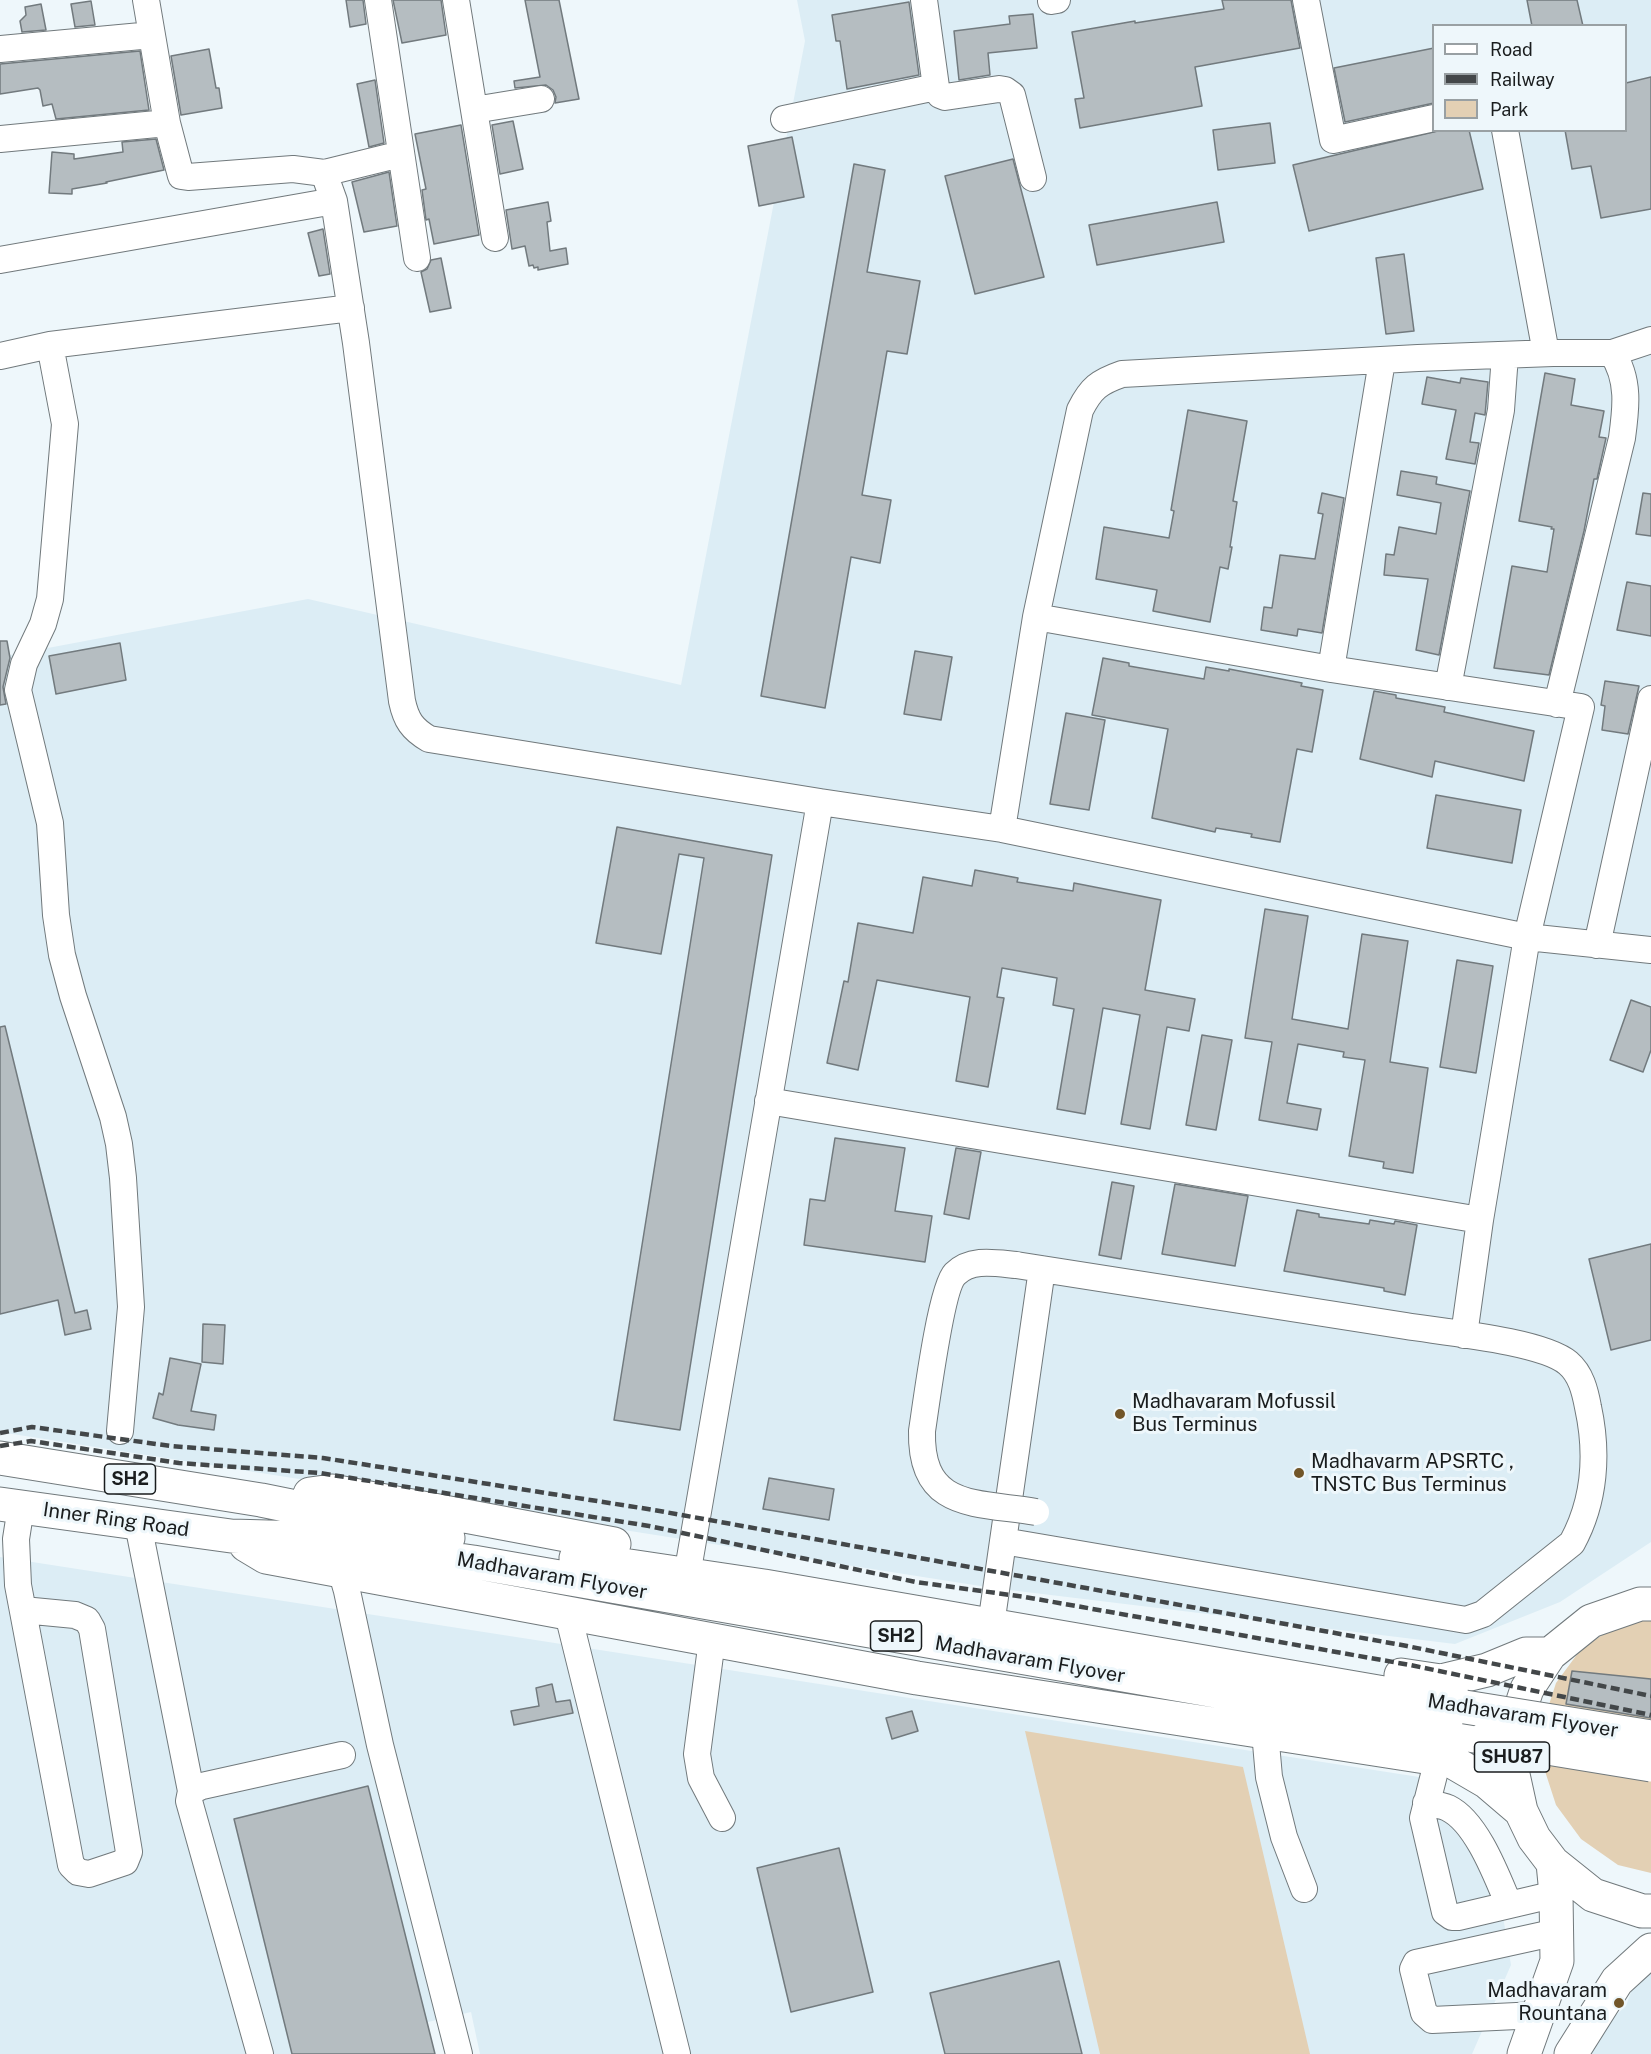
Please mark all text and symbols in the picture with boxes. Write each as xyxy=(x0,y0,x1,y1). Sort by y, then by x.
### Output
legend xyxy=(1432,24,1627,132)
text: Road xyxy=(1490,39,1533,60)
text: Railway xyxy=(1490,69,1555,90)
text: Park xyxy=(1490,99,1528,120)
place label: Madhavaram Mofussil Bus Terminus xyxy=(1132,1390,1336,1437)
marker: Madhavaram Mofussil Bus Terminus xyxy=(1113,1407,1127,1421)
place label: Madhavarm APSRTC , TNSTC Bus Terminus xyxy=(1311,1450,1514,1497)
road number: SH2 xyxy=(104,1464,156,1494)
marker: Madhavarm APSRTC , TNSTC Bus Terminus xyxy=(1292,1466,1306,1480)
street label: Inner Ring Road xyxy=(41,1498,191,1542)
street label: Madhavaram Flyover xyxy=(455,1547,649,1605)
road number: SH2 xyxy=(870,1621,922,1651)
street label: Madhavaram Flyover xyxy=(933,1631,1127,1689)
street label: Madhavaram Flyover xyxy=(1426,1689,1620,1743)
road number: SHU87 xyxy=(1474,1742,1550,1772)
place label: Madhavaram Rountana xyxy=(1487,1979,1607,2026)
marker: Madhavaram Rountana xyxy=(1612,1996,1626,2010)

